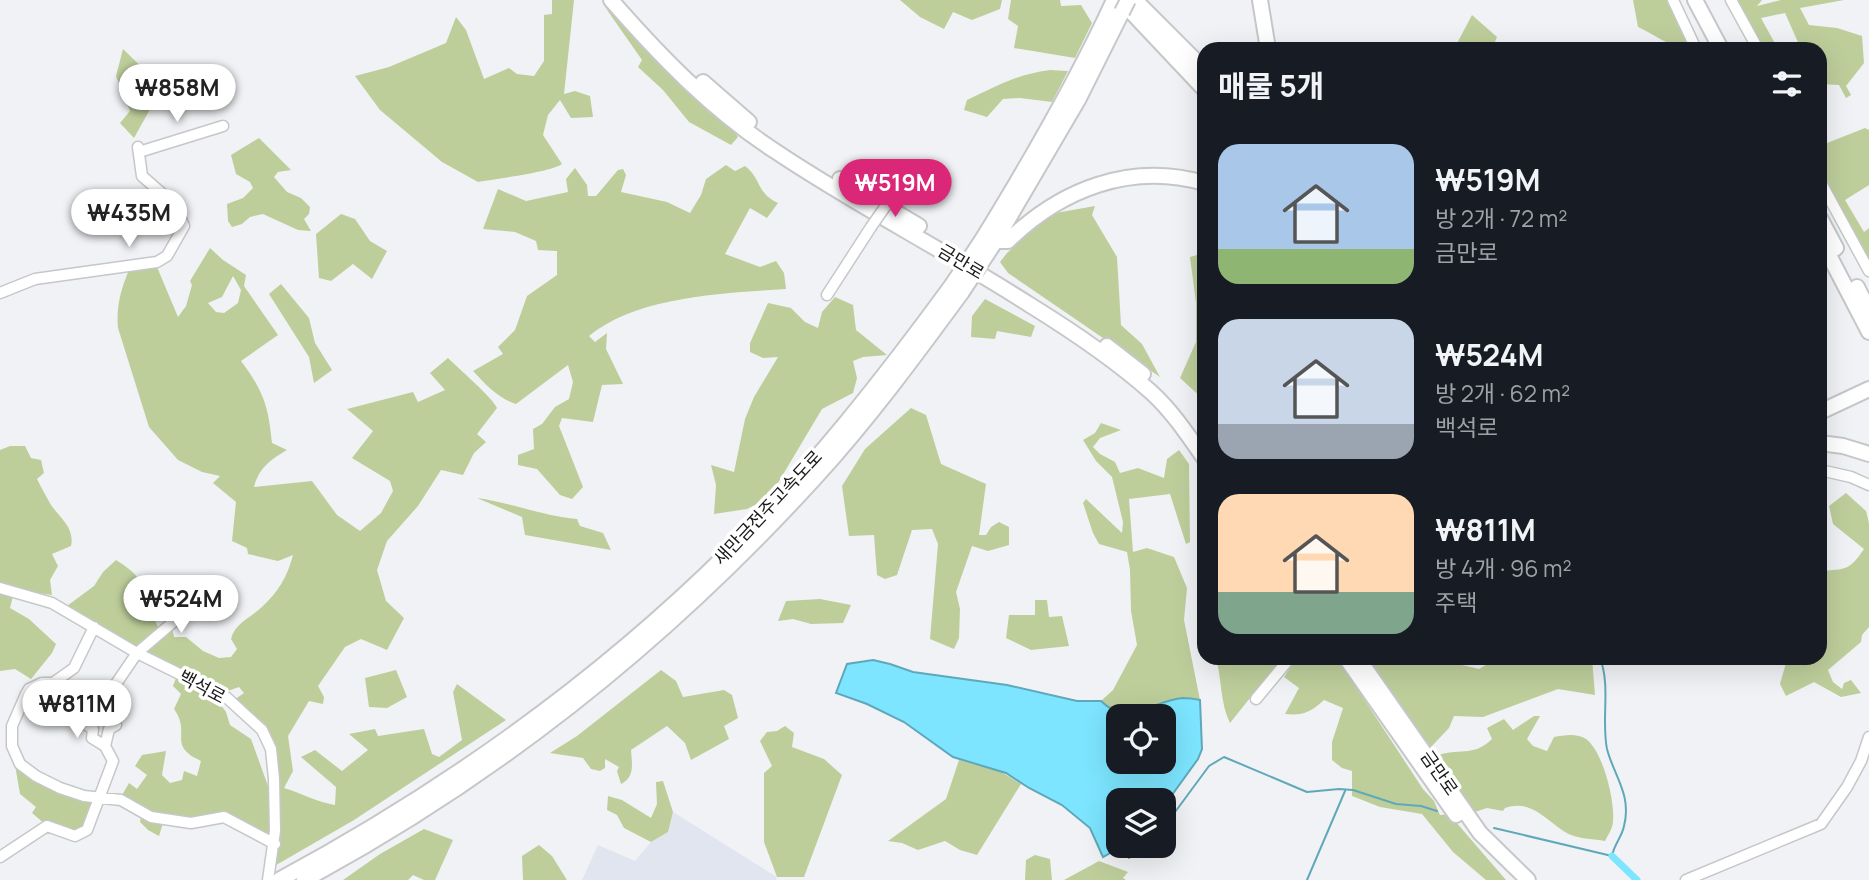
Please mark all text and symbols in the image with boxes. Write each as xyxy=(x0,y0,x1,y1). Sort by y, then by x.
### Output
pin: ₩858M xyxy=(128,64,226,124)
text: 매물 5개 xyxy=(1218,65,1324,106)
icon: filters xyxy=(1768,65,1806,103)
text: ₩858M xyxy=(135,71,219,103)
text: ₩519M xyxy=(1435,159,1540,200)
pin: ₩519M xyxy=(846,160,944,219)
text: ₩519M xyxy=(855,166,935,198)
icon: home xyxy=(1274,172,1358,256)
pin: ₩435M xyxy=(80,190,178,249)
text: ₩435M xyxy=(87,196,171,228)
text: 방 2개 · 72 m² xyxy=(1435,202,1567,234)
text: 금만로 xyxy=(1435,236,1498,268)
street label: 금만로 xyxy=(934,238,989,284)
text: ₩524M xyxy=(1435,334,1543,375)
icon: home xyxy=(1274,347,1358,431)
text: 방 2개 · 62 m² xyxy=(1435,377,1570,409)
text: 백석로 xyxy=(1435,411,1498,443)
street label: 새만금전주고속도로 xyxy=(708,445,827,570)
text: ₩811M xyxy=(1435,509,1536,550)
icon: home xyxy=(1274,522,1358,606)
text: 방 4개 · 96 m² xyxy=(1435,552,1572,584)
pin: ₩524M xyxy=(132,576,230,635)
text: ₩524M xyxy=(139,582,223,614)
text: 주택 xyxy=(1435,586,1477,618)
street label: 백석로 xyxy=(175,664,230,708)
pin: ₩811M xyxy=(28,680,126,740)
text: ₩811M xyxy=(38,687,116,719)
map controls xyxy=(1106,704,1176,858)
button: locate xyxy=(1106,704,1176,774)
street label: 금만로 xyxy=(1416,745,1464,800)
button: layers xyxy=(1106,788,1176,858)

